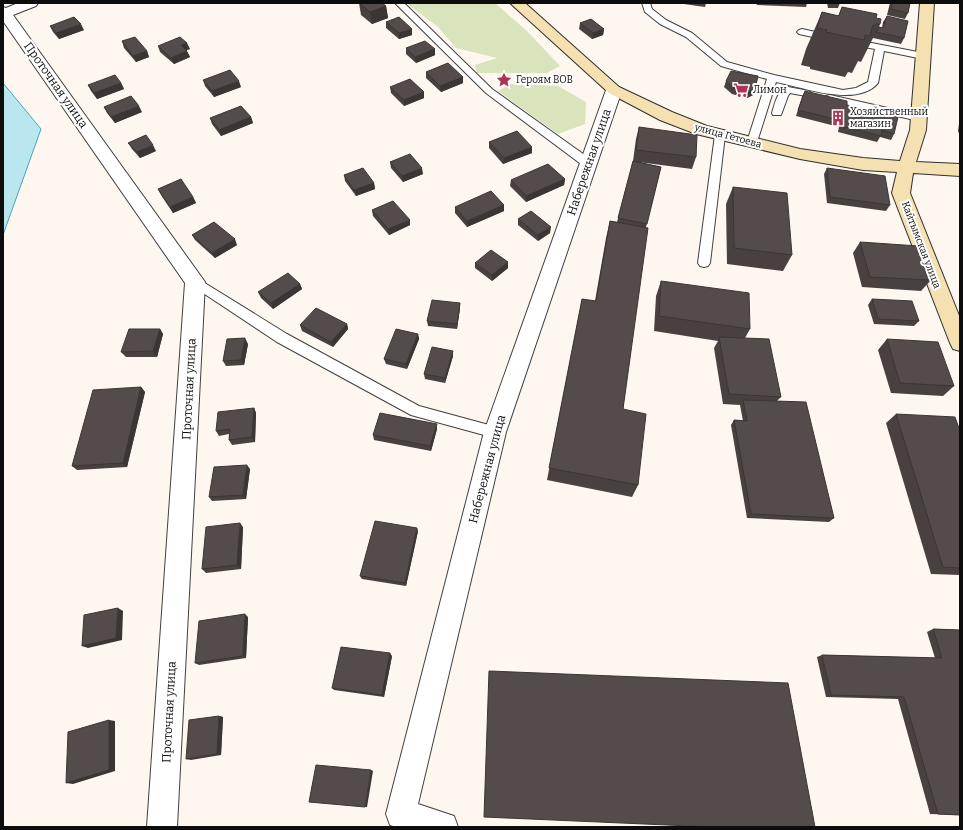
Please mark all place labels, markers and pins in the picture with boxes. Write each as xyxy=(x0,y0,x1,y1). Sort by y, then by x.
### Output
place icon: Героям ВОВ xyxy=(495,71,513,89)
place label: Героям ВОВ xyxy=(516,74,573,86)
supermarket icon: Лимон xyxy=(732,81,750,99)
place label: Лимон xyxy=(753,84,787,96)
place label: Хозяйственный магазин xyxy=(850,106,929,130)
building icon: Хозяйственный магазин xyxy=(829,109,847,127)

